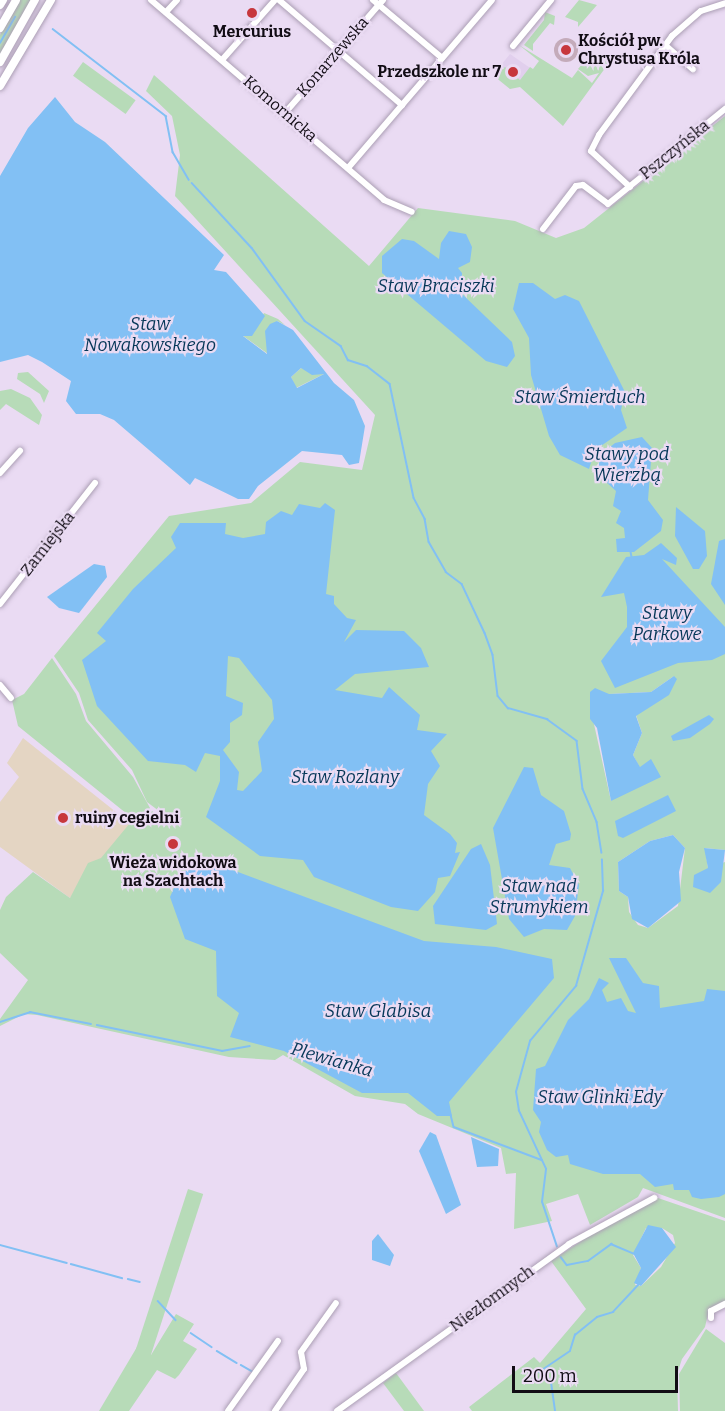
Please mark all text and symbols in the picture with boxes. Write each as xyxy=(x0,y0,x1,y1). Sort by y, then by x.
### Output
marker: Mercurius xyxy=(245,6,259,20)
street label: Konarzewska xyxy=(293,13,373,101)
place label: Mercurius xyxy=(213,22,291,42)
place label: Kościół pw. Chrystusa Króla xyxy=(578,31,700,69)
marker: Kościół pw. Chrystusa Króla xyxy=(559,43,573,57)
place label: Przedszkole nr 7 xyxy=(377,62,501,82)
marker: Przedszkole nr 7 xyxy=(506,65,520,79)
street label: Komornicka xyxy=(239,72,321,146)
street label: Pszczyńska xyxy=(636,116,714,184)
water label: Staw Braciszki xyxy=(377,275,495,297)
water label: Staw Nowakowskiego xyxy=(84,314,216,356)
water label: Staw Śmierduch xyxy=(514,386,646,408)
water label: Stawy pod Wierzbą xyxy=(585,444,669,486)
street label: Zamiejska xyxy=(17,508,79,580)
water label: Stawy Parkowe xyxy=(632,603,702,646)
water label: Staw Rozlany xyxy=(291,766,399,788)
place label: ruiny cegielni xyxy=(75,808,179,828)
marker: ruiny cegielni xyxy=(56,811,70,825)
marker: Wieża widokowa na Szachtach xyxy=(166,837,180,851)
place label: Wieża widokowa na Szachtach xyxy=(110,853,236,891)
water label: Staw nad Strumykiem xyxy=(489,876,589,918)
water label: Staw Glabisa xyxy=(325,1000,431,1022)
water label: Plewianka xyxy=(289,1038,375,1082)
water label: Staw Glinki Edy xyxy=(537,1086,663,1108)
street label: Niezłomnych xyxy=(446,1262,538,1336)
scale bar xyxy=(515,1354,682,1392)
text: 200 m xyxy=(523,1365,577,1387)

